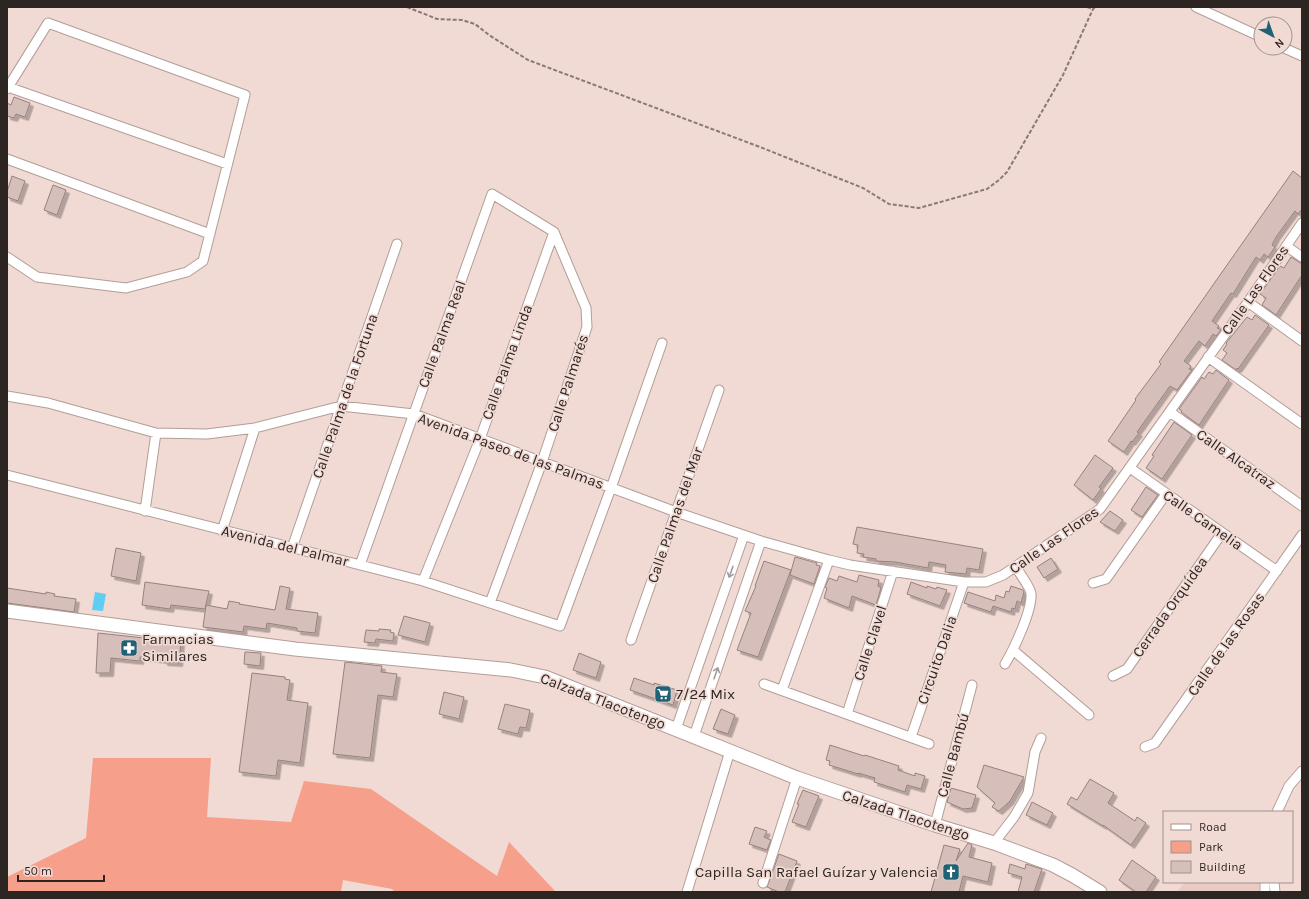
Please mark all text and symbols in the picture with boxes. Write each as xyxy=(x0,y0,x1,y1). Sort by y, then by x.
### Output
north arrow xyxy=(1253,16,1293,56)
text: N xyxy=(1272,36,1286,51)
street label: Calle Las Flores xyxy=(1217,242,1293,338)
street label: Calle Palma Real xyxy=(414,278,470,390)
street label: Calle Palma Linda xyxy=(478,302,536,422)
street label: Calle Palma de la Fortuna xyxy=(308,311,382,481)
street label: Calle Palmarés xyxy=(544,332,592,434)
street label: Avenida Paseo de las Palmas xyxy=(416,409,606,493)
street label: Calle Alcatraz xyxy=(1193,425,1279,493)
street label: Calle Palmas del Mar xyxy=(643,444,707,585)
street label: Calle Camelia xyxy=(1160,486,1246,554)
street label: Calle Las Flores xyxy=(1006,502,1102,578)
street label: Avenida del Palmar xyxy=(219,521,351,571)
street label: Cerrada Orquídea xyxy=(1129,553,1211,661)
one-way arrow xyxy=(727,566,735,578)
street label: Calle de las Rosas xyxy=(1183,589,1269,699)
street label: Calle Clavel xyxy=(849,603,891,683)
street label: Circuito Dalia xyxy=(913,613,961,707)
place label: Farmacias Similares xyxy=(142,630,214,665)
pharmacy icon: Farmacias Similares xyxy=(119,638,139,658)
one-way arrow xyxy=(712,667,720,679)
street label: Calzada Tlacotengo xyxy=(538,669,668,733)
supermarket icon: 7/24 Mix xyxy=(653,684,673,704)
place label: 7/24 Mix xyxy=(676,685,735,703)
street label: Calle Bambú xyxy=(933,711,973,799)
street label: Calzada Tlacotengo xyxy=(840,786,972,844)
legend xyxy=(1163,811,1293,883)
text: Road xyxy=(1199,820,1227,834)
text: Park xyxy=(1199,840,1224,854)
scale bar xyxy=(18,857,104,883)
text: Building xyxy=(1199,860,1246,874)
church icon: Capilla San Rafael Guízar y Valencia xyxy=(941,862,961,882)
place label: Capilla San Rafael Guízar y Valencia xyxy=(695,863,938,881)
text: 50 m xyxy=(24,864,52,878)

